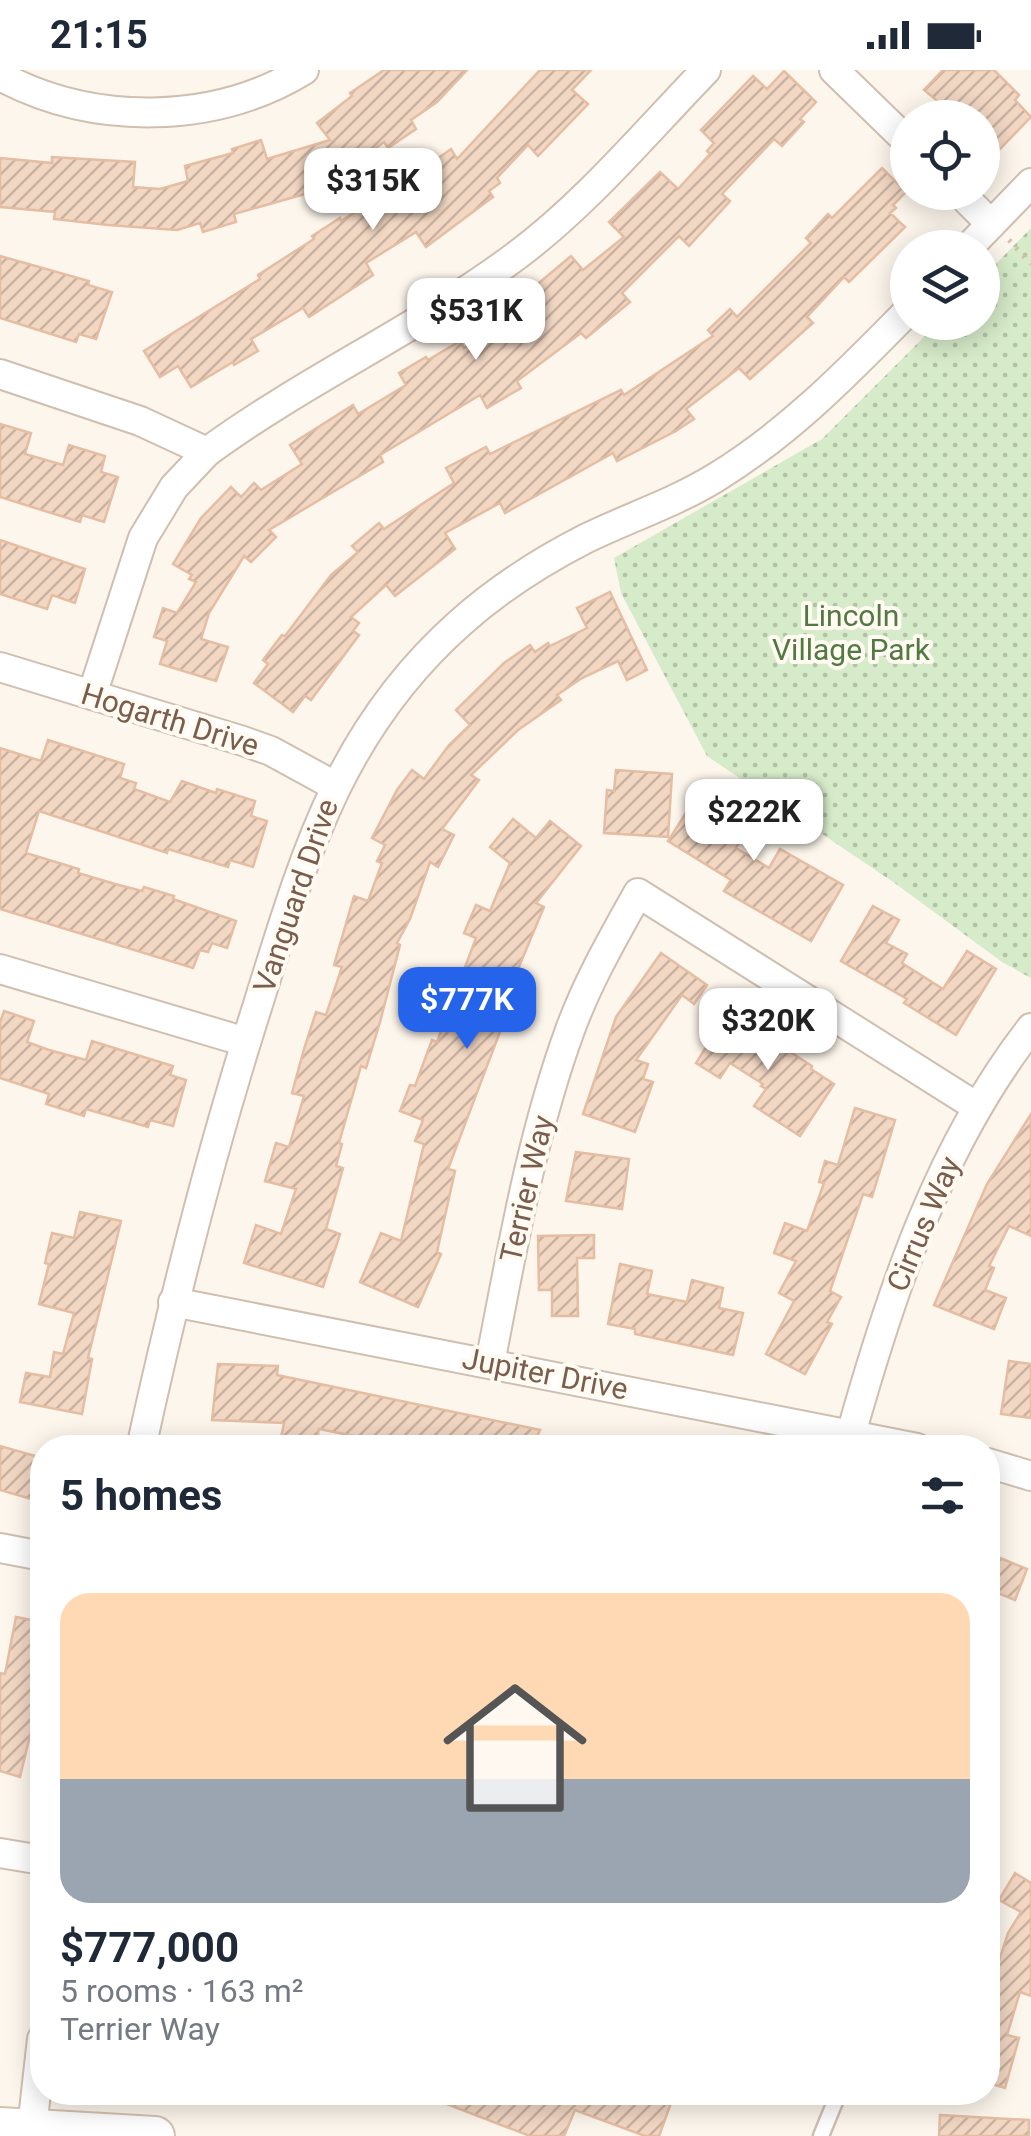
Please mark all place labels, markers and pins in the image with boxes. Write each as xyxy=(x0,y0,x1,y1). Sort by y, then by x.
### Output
pin: $315K xyxy=(303,148,443,233)
pin: $531K xyxy=(406,278,546,363)
pin: $222K xyxy=(684,779,824,864)
pin: $777K xyxy=(397,967,537,1052)
pin: $320K xyxy=(698,988,838,1073)

